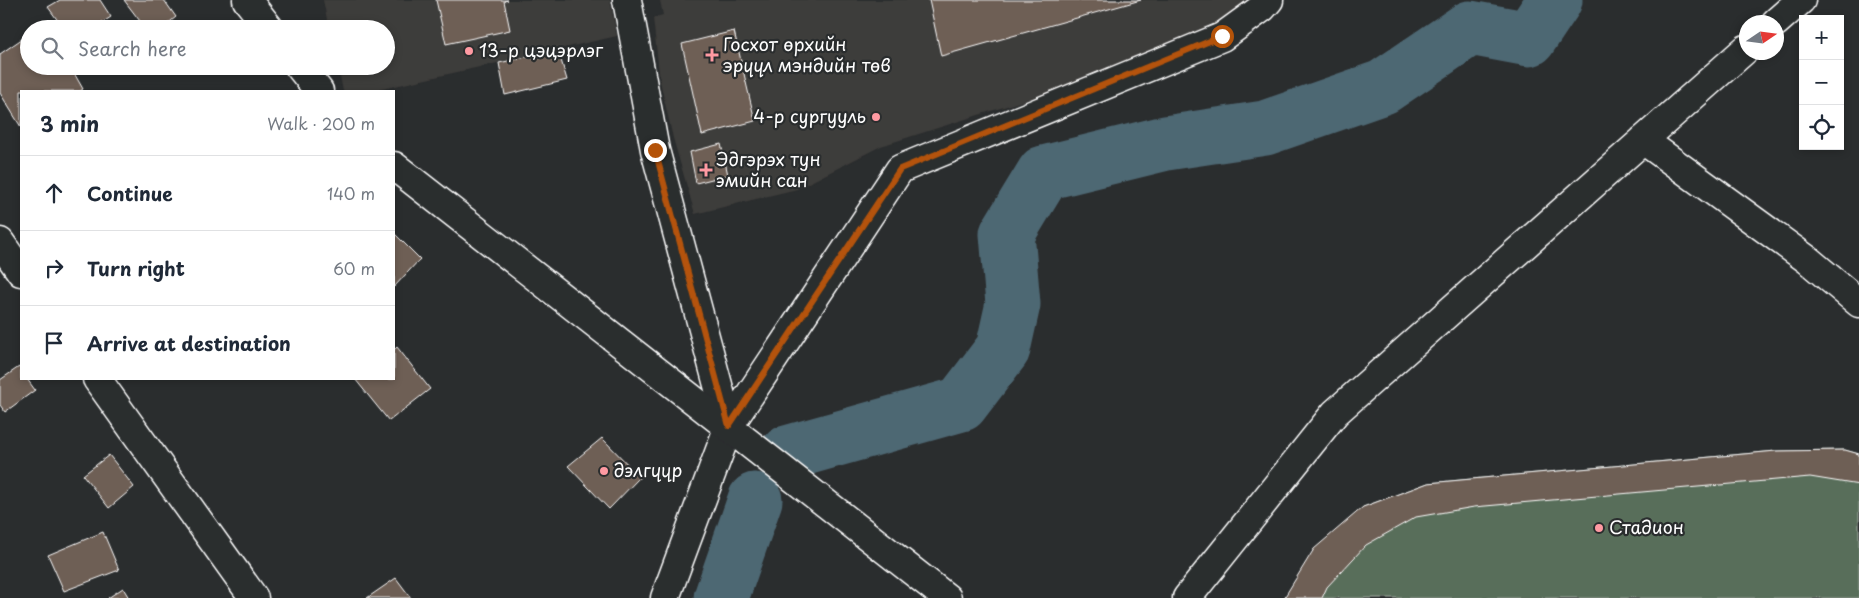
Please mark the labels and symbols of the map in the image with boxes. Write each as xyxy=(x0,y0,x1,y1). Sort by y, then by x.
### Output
north arrow xyxy=(1739,15,1784,60)
route start xyxy=(1211,25,1234,48)
place label: Госхот өрхийн эрүүл мэндийн төв xyxy=(723,30,891,78)
place label: 13-р цэцэрлэг xyxy=(479,36,604,63)
marker: 13-р цэцэрлэг xyxy=(463,45,475,57)
marker: Госхот өрхийн эрүүл мэндийн төв xyxy=(705,48,719,62)
place label: 4-р сургууль xyxy=(753,102,866,129)
marker: 4-р сургууль xyxy=(870,111,882,123)
route end xyxy=(644,139,667,162)
place label: Эдгэрэх тун эмийн сан xyxy=(716,145,821,193)
marker: Эдгэрэх тун эмийн сан xyxy=(700,164,712,176)
place label: дэлгүүр xyxy=(614,456,682,483)
marker: дэлгүүр xyxy=(598,465,610,477)
place label: Стадион xyxy=(1609,513,1684,540)
marker: Стадион xyxy=(1593,522,1605,534)

